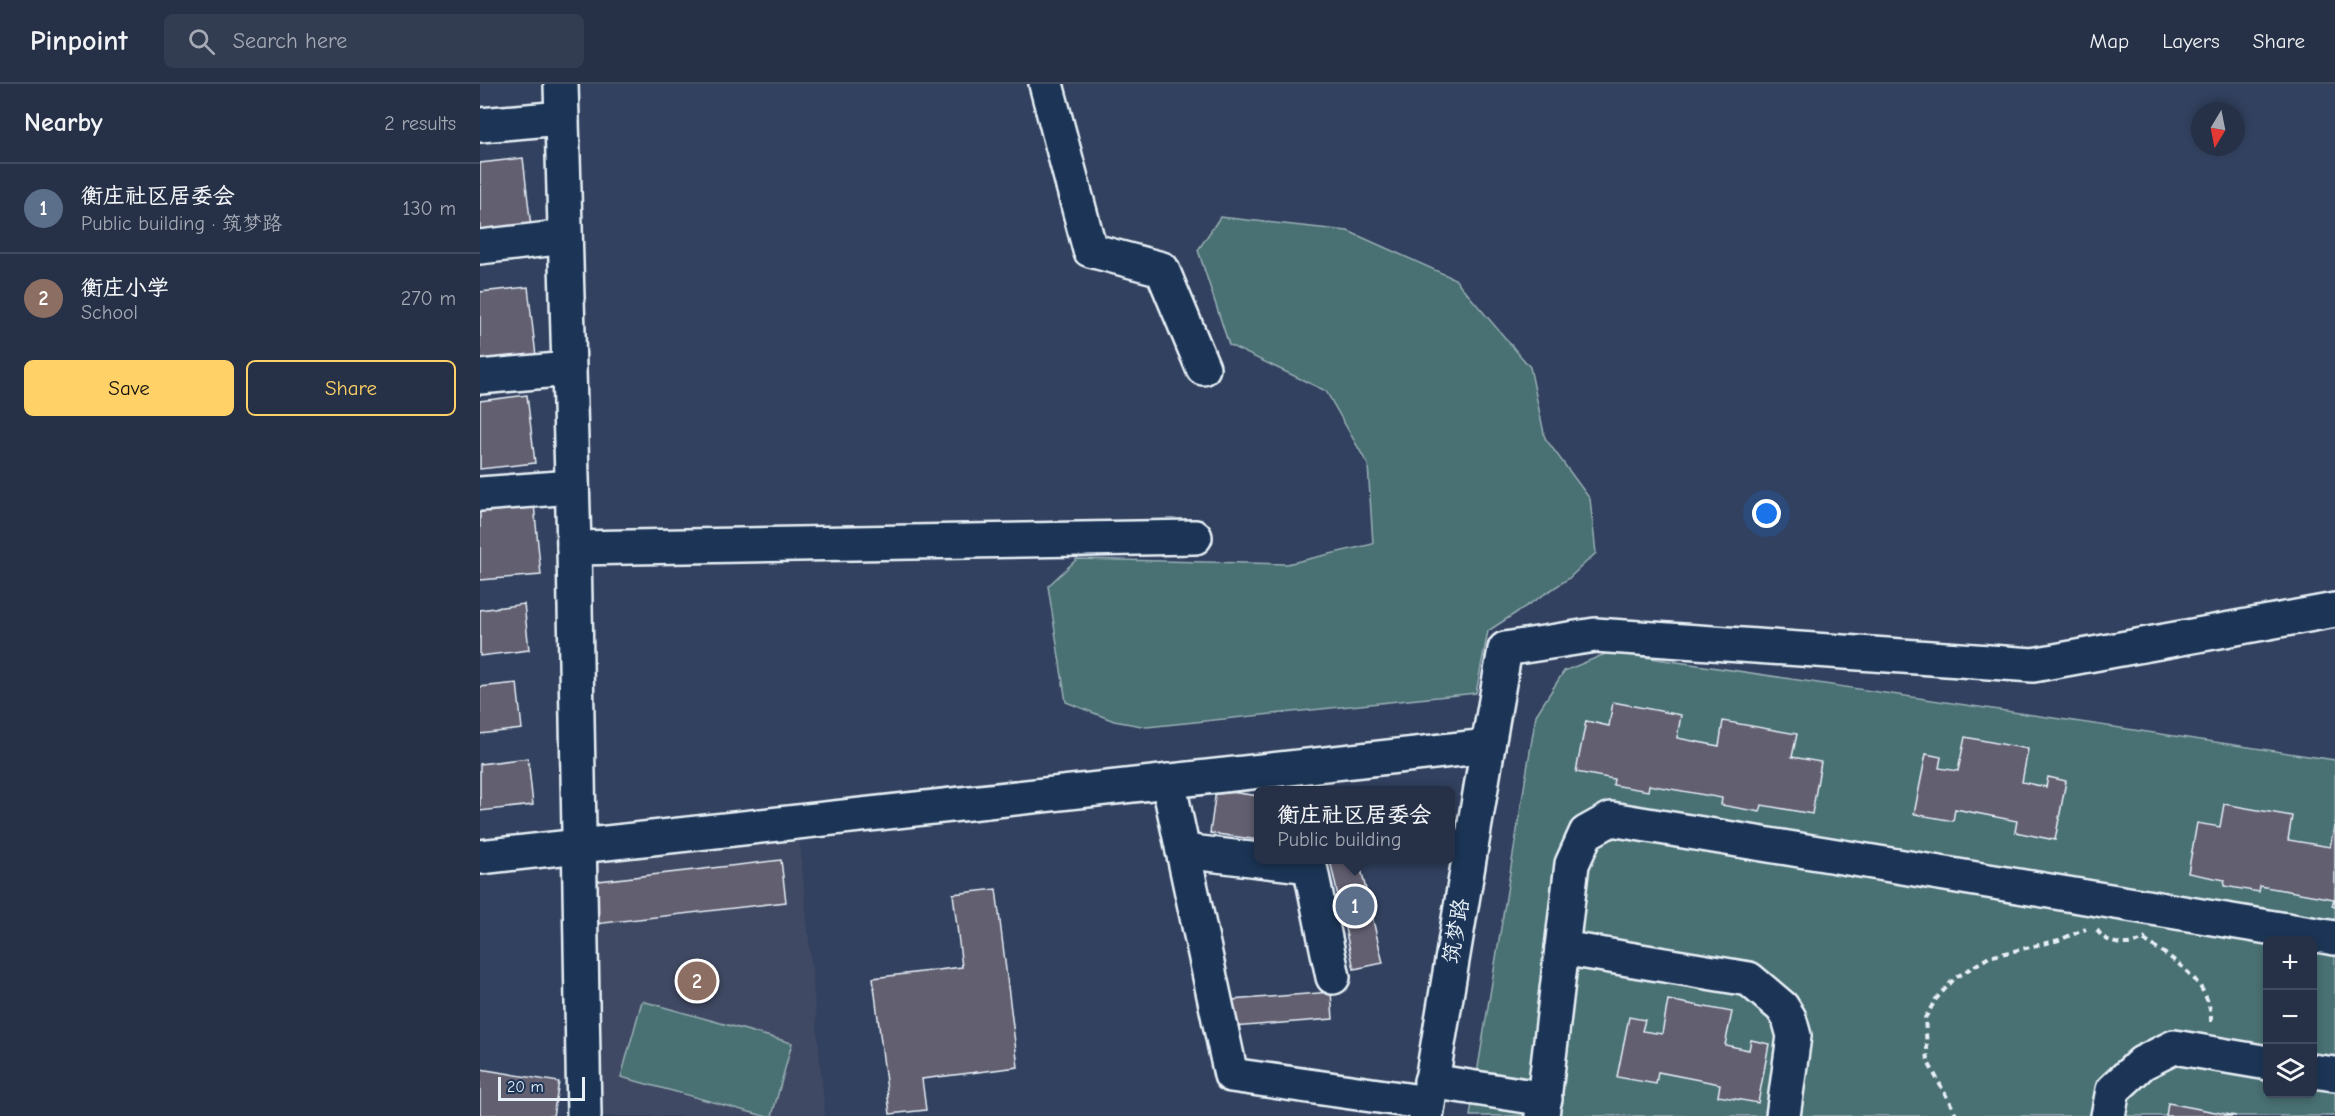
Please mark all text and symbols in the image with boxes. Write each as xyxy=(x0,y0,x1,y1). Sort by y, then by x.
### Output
search box xyxy=(164,14,584,68)
text: Pinpoint xyxy=(30,25,128,57)
icon: search xyxy=(185,25,218,58)
text: Search here xyxy=(233,28,347,54)
text: Map xyxy=(2090,29,2129,53)
text: Layers xyxy=(2162,29,2220,53)
text: Share xyxy=(2253,29,2305,53)
north arrow xyxy=(2191,102,2245,156)
text: Nearby xyxy=(24,108,103,138)
text: 2 results xyxy=(384,112,456,135)
text: 衡庄社区居委会 xyxy=(81,183,235,209)
text: 1 xyxy=(40,197,47,220)
text: 130 m xyxy=(403,197,456,220)
text: Public building · 筑梦路 xyxy=(81,212,282,235)
text: 衡庄小学 xyxy=(81,275,169,301)
text: 2 xyxy=(39,287,48,310)
text: 270 m xyxy=(401,287,456,310)
text: School xyxy=(81,301,138,324)
button: Save xyxy=(24,360,234,416)
button: Share xyxy=(246,360,456,416)
your location xyxy=(1752,499,1781,528)
popup xyxy=(1254,786,1455,864)
text: 衡庄社区居委会 xyxy=(1277,802,1432,828)
text: Public building xyxy=(1277,828,1401,851)
pin: 1 xyxy=(1336,884,1374,928)
street label: 筑梦路 xyxy=(1437,896,1475,966)
map controls xyxy=(2263,936,2317,1098)
button: + xyxy=(2263,936,2317,990)
pin: 2 xyxy=(678,958,716,1004)
button: − xyxy=(2263,990,2317,1044)
button: layers xyxy=(2263,1044,2317,1098)
scale bar xyxy=(498,1074,585,1102)
text: 20 m xyxy=(507,1078,544,1096)

